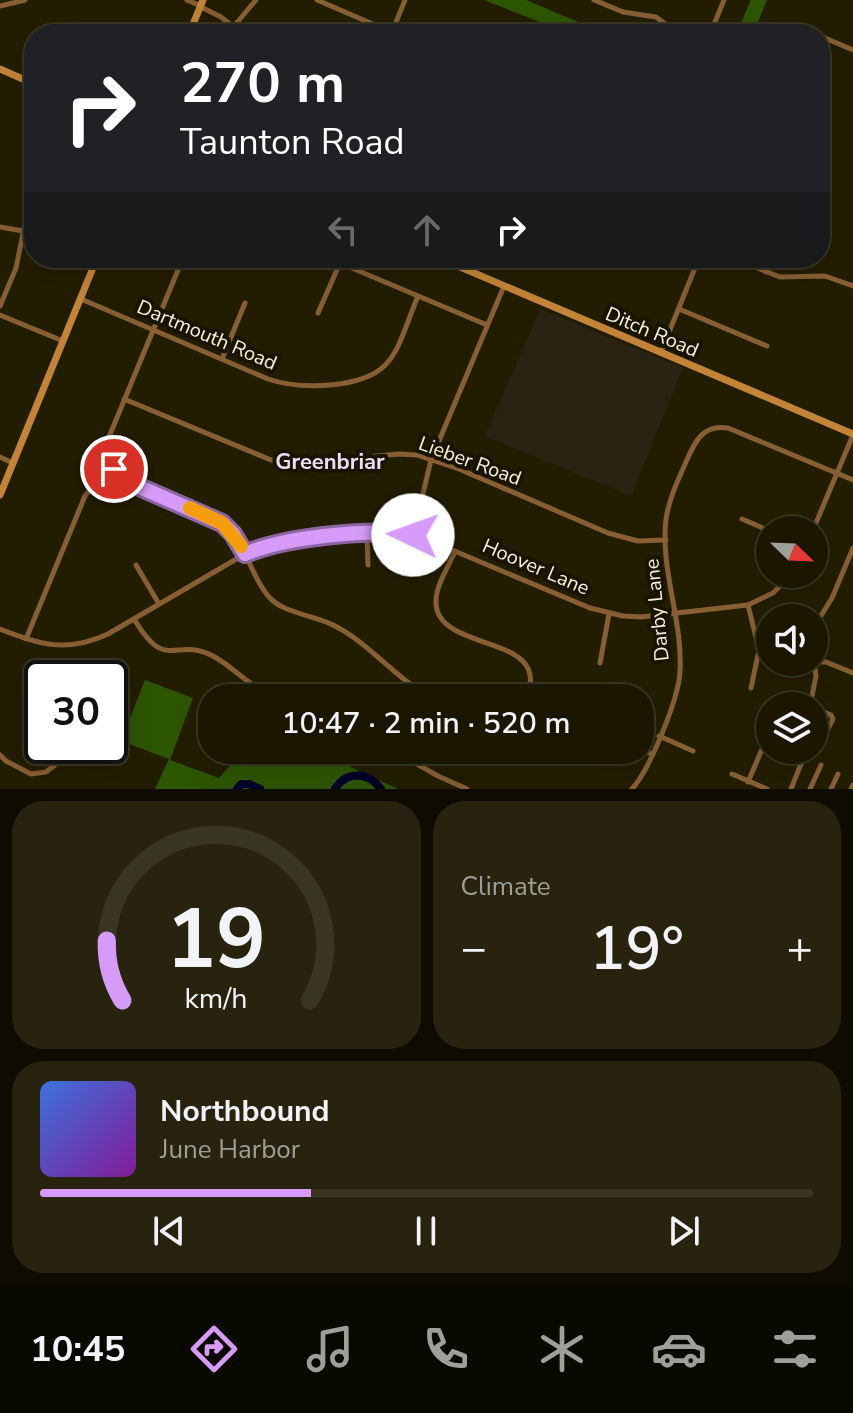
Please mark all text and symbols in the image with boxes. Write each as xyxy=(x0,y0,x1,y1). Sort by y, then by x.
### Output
text: 270 m xyxy=(180,45,345,122)
icon: right xyxy=(48,56,152,160)
text: Taunton Road xyxy=(180,118,405,167)
icon: left xyxy=(321,208,365,252)
icon: ahead xyxy=(405,208,449,252)
icon: right xyxy=(489,208,533,252)
street label: Dartmouth Road xyxy=(133,293,281,377)
street label: Ditch Road xyxy=(601,300,703,364)
street label: Lieber Road xyxy=(415,430,525,492)
pin xyxy=(80,435,148,503)
icon: arrive xyxy=(92,447,136,491)
district label: Greenbriar xyxy=(275,447,385,477)
position arrow xyxy=(371,493,455,577)
north arrow xyxy=(756,516,828,588)
map controls xyxy=(756,516,828,764)
street label: Hoover Lane xyxy=(478,532,594,602)
street label: Darby Lane xyxy=(638,557,676,663)
button: sound xyxy=(756,604,828,676)
speed limit sign: 30 xyxy=(24,660,128,764)
button: layers xyxy=(756,692,828,764)
text: 10:47 · 2 min · 520 m xyxy=(281,703,571,744)
text: Climate xyxy=(461,869,551,904)
text: 19 xyxy=(166,883,266,996)
text: 19° xyxy=(590,908,684,990)
text: − xyxy=(461,919,487,979)
text: + xyxy=(787,919,813,979)
text: km/h xyxy=(185,979,248,1018)
text: Northbound xyxy=(160,1091,330,1132)
text: June Harbor xyxy=(160,1132,300,1167)
icon: previous xyxy=(147,1209,191,1253)
icon: pause xyxy=(404,1209,448,1253)
icon: next xyxy=(662,1209,706,1253)
icon: directions xyxy=(186,1321,242,1377)
icon: music xyxy=(302,1321,358,1377)
icon: phone xyxy=(418,1321,474,1377)
icon: climate xyxy=(534,1321,590,1377)
icon: car xyxy=(651,1321,707,1377)
icon: filters xyxy=(767,1321,823,1377)
text: 10:45 xyxy=(30,1325,125,1374)

